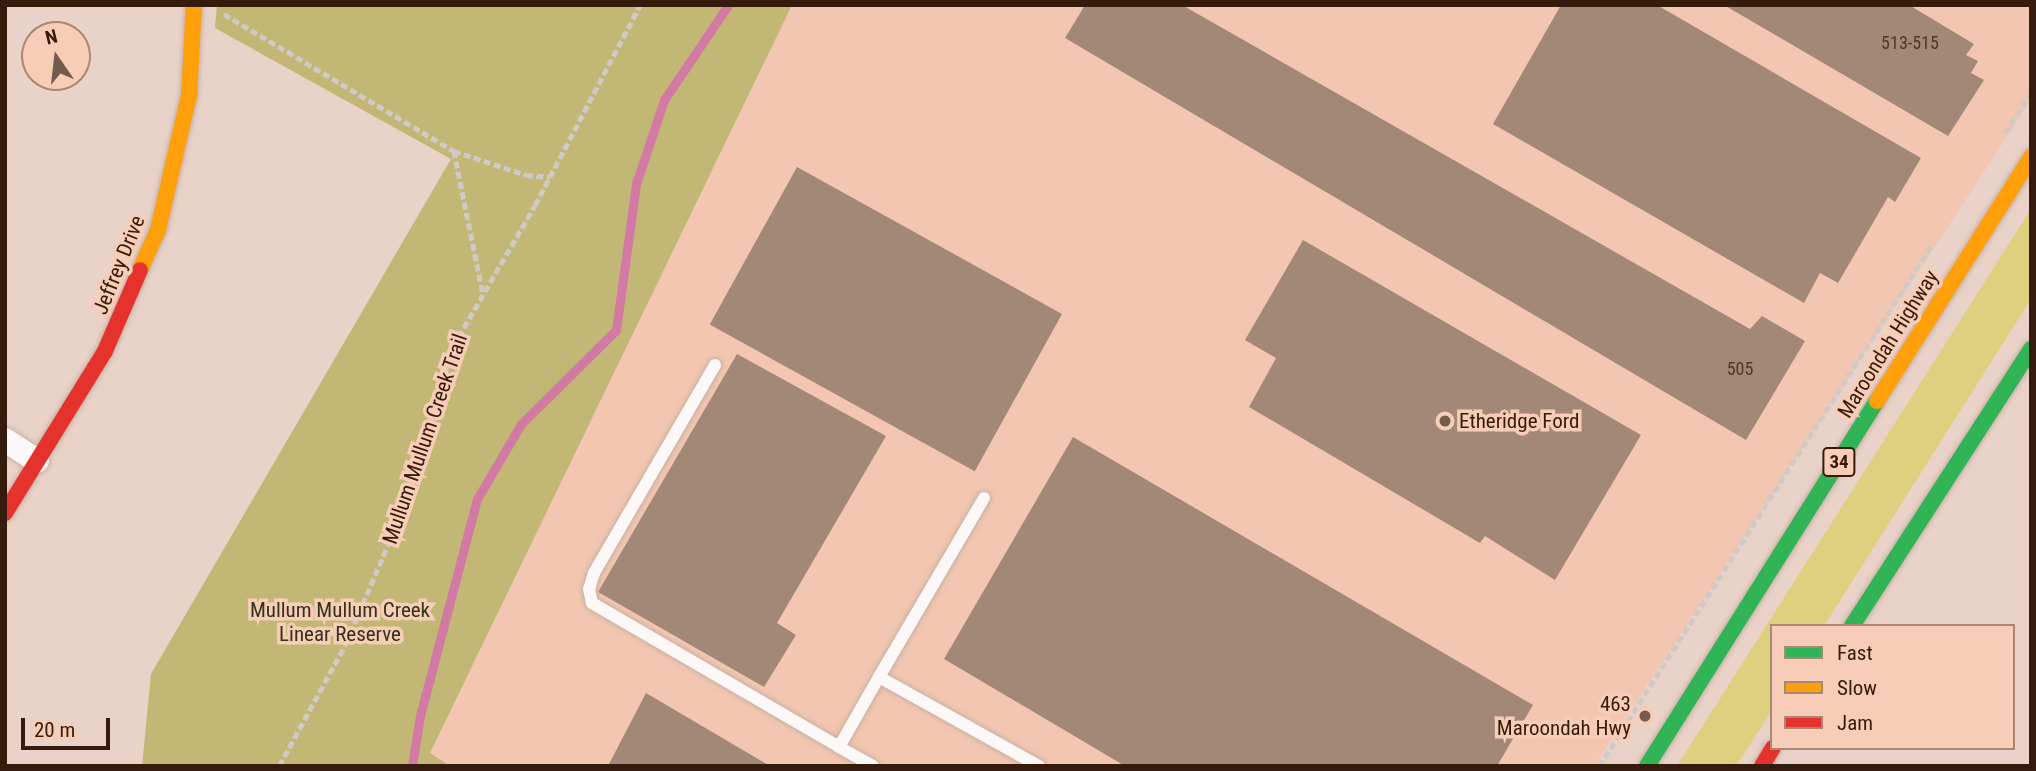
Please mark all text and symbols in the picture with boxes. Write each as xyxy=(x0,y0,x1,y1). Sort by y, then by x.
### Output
north arrow xyxy=(21,21,91,91)
text: N xyxy=(43,25,60,50)
house number: 513-515 xyxy=(1881,32,1939,54)
street label: Jeffrey Drive xyxy=(88,212,150,318)
street label: Maroondah Highway xyxy=(1832,265,1944,423)
street label: Mullum Mullum Creek Trail xyxy=(377,331,473,547)
house number: 505 xyxy=(1727,358,1753,380)
place label: Etheridge Ford xyxy=(1459,408,1579,434)
marker: Etheridge Ford xyxy=(1437,413,1453,429)
road number: 34 xyxy=(1822,446,1856,477)
park label: Mullum Mullum Creek Linear Reserve xyxy=(250,597,430,647)
legend xyxy=(1770,624,2015,750)
text: Fast xyxy=(1837,641,1873,665)
text: Slow xyxy=(1837,676,1877,700)
place label: 463 Maroondah Hwy xyxy=(1497,691,1631,741)
scale bar xyxy=(24,704,114,748)
marker: 463 Maroondah Hwy xyxy=(1637,708,1653,724)
text: Jam xyxy=(1837,711,1873,735)
text: 20 m xyxy=(34,718,75,742)

